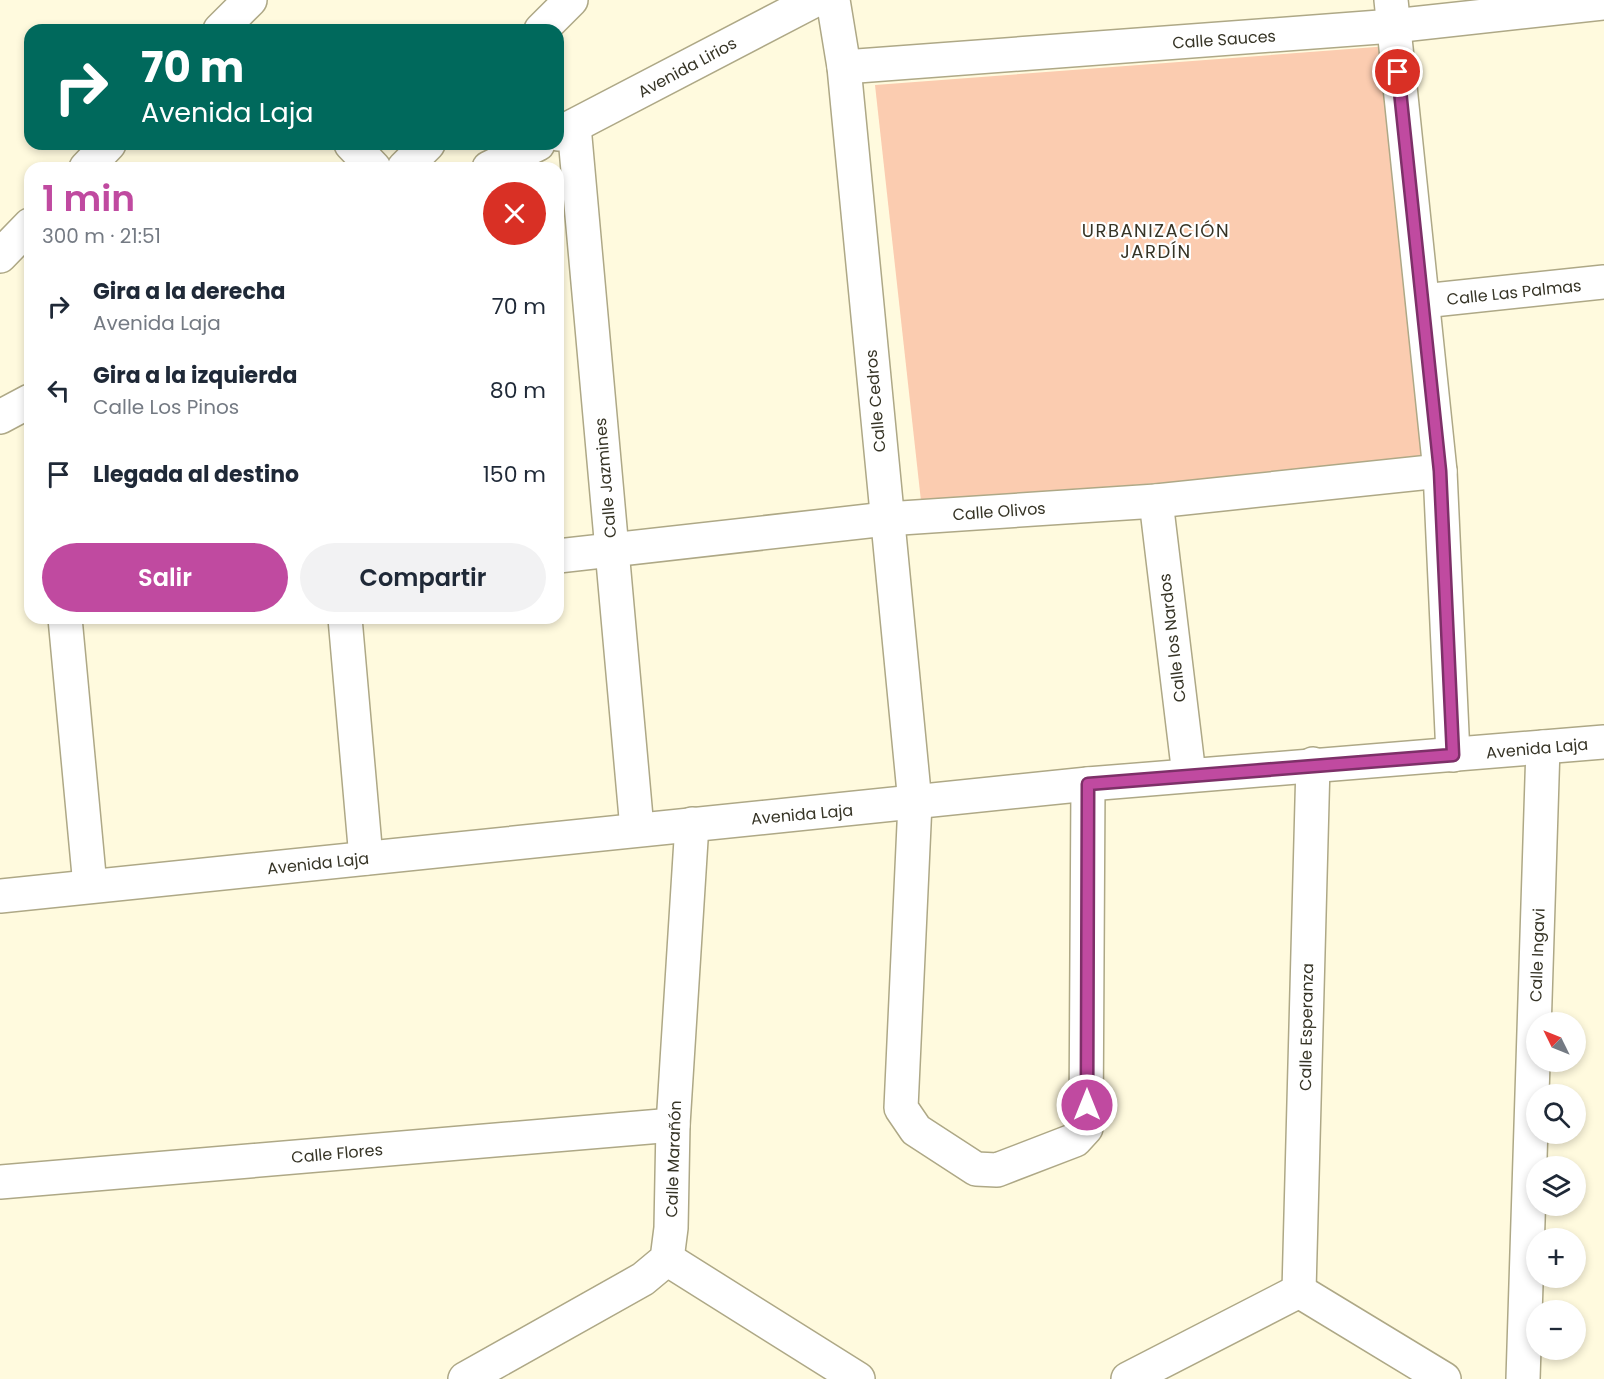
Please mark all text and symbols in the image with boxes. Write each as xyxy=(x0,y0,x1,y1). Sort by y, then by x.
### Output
street label: Calle Sauces xyxy=(1172,24,1277,55)
street label: Avenida Lirios xyxy=(634,32,741,103)
text: 70 m xyxy=(141,38,244,97)
pin xyxy=(1372,46,1423,97)
icon: right xyxy=(42,48,120,126)
icon: arrive xyxy=(1381,55,1414,88)
text: Avenida Laja xyxy=(141,94,314,131)
text: 1 min xyxy=(42,173,135,224)
button: close xyxy=(483,182,546,245)
district label: URBANIZACIÓN JARDÍN xyxy=(1082,218,1230,264)
text: 300 m · 21:51 xyxy=(42,222,161,250)
street label: Calle Las Palmas xyxy=(1446,274,1583,311)
text: Gira a la derecha xyxy=(93,276,286,307)
icon: right xyxy=(42,290,75,323)
text: 70 m xyxy=(492,291,546,322)
text: Avenida Laja xyxy=(93,309,221,337)
street label: Calle Cedros xyxy=(860,349,891,453)
text: Gira a la izquierda xyxy=(93,360,297,391)
icon: left xyxy=(42,374,75,407)
text: 80 m xyxy=(490,375,546,406)
text: Calle Los Pinos xyxy=(93,393,239,421)
street label: Calle Jazmines xyxy=(589,417,622,539)
icon: arrive xyxy=(42,458,75,491)
text: Llegada al destino xyxy=(93,459,299,490)
text: 150 m xyxy=(483,459,546,490)
street label: Calle Olivos xyxy=(952,497,1046,526)
button: Salir xyxy=(42,543,288,612)
button: Compartir xyxy=(300,543,546,612)
street label: Calle los Nardos xyxy=(1153,572,1192,704)
street label: Avenida Laja xyxy=(1485,733,1589,764)
street label: Avenida Laja xyxy=(750,799,854,830)
street label: Avenida Laja xyxy=(266,847,370,880)
street label: Calle Ingavi xyxy=(1524,908,1551,1002)
street label: Calle Esperanza xyxy=(1294,963,1319,1091)
north arrow xyxy=(1526,1012,1586,1072)
map controls xyxy=(1526,1012,1586,1360)
position arrow xyxy=(1055,1073,1119,1137)
button: search xyxy=(1526,1084,1586,1144)
street label: Calle Marañón xyxy=(660,1100,687,1218)
street label: Calle Flores xyxy=(290,1138,384,1169)
button: layers xyxy=(1526,1156,1586,1216)
button: + xyxy=(1526,1228,1586,1288)
button: − xyxy=(1526,1300,1586,1360)

